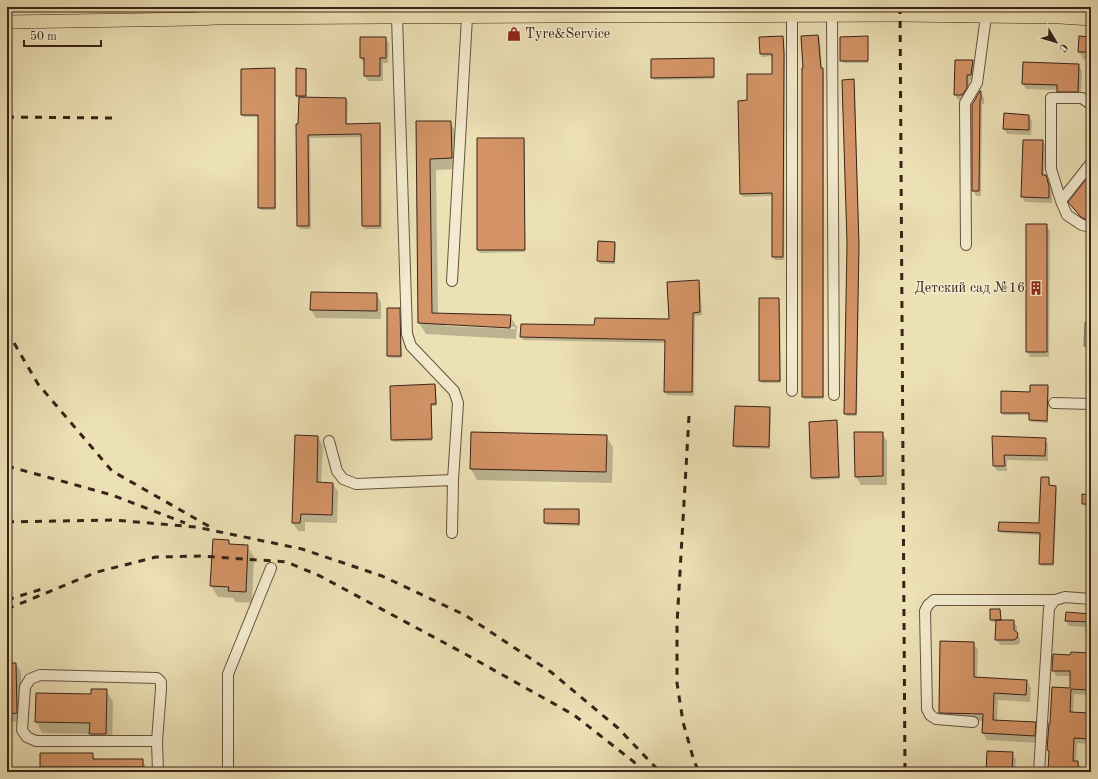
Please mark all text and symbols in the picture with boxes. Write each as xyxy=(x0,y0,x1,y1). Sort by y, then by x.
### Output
scale bar xyxy=(24,22,101,48)
north arrow xyxy=(1036,22,1076,62)
shop icon: Tyre&Service xyxy=(506,26,522,42)
place label: Tyre&Service xyxy=(525,27,610,41)
text: 50 m xyxy=(30,30,57,43)
text: С xyxy=(1056,41,1069,53)
building icon: Детский сад №16 xyxy=(1028,280,1044,296)
place label: Детский сад №16 xyxy=(914,281,1025,295)

